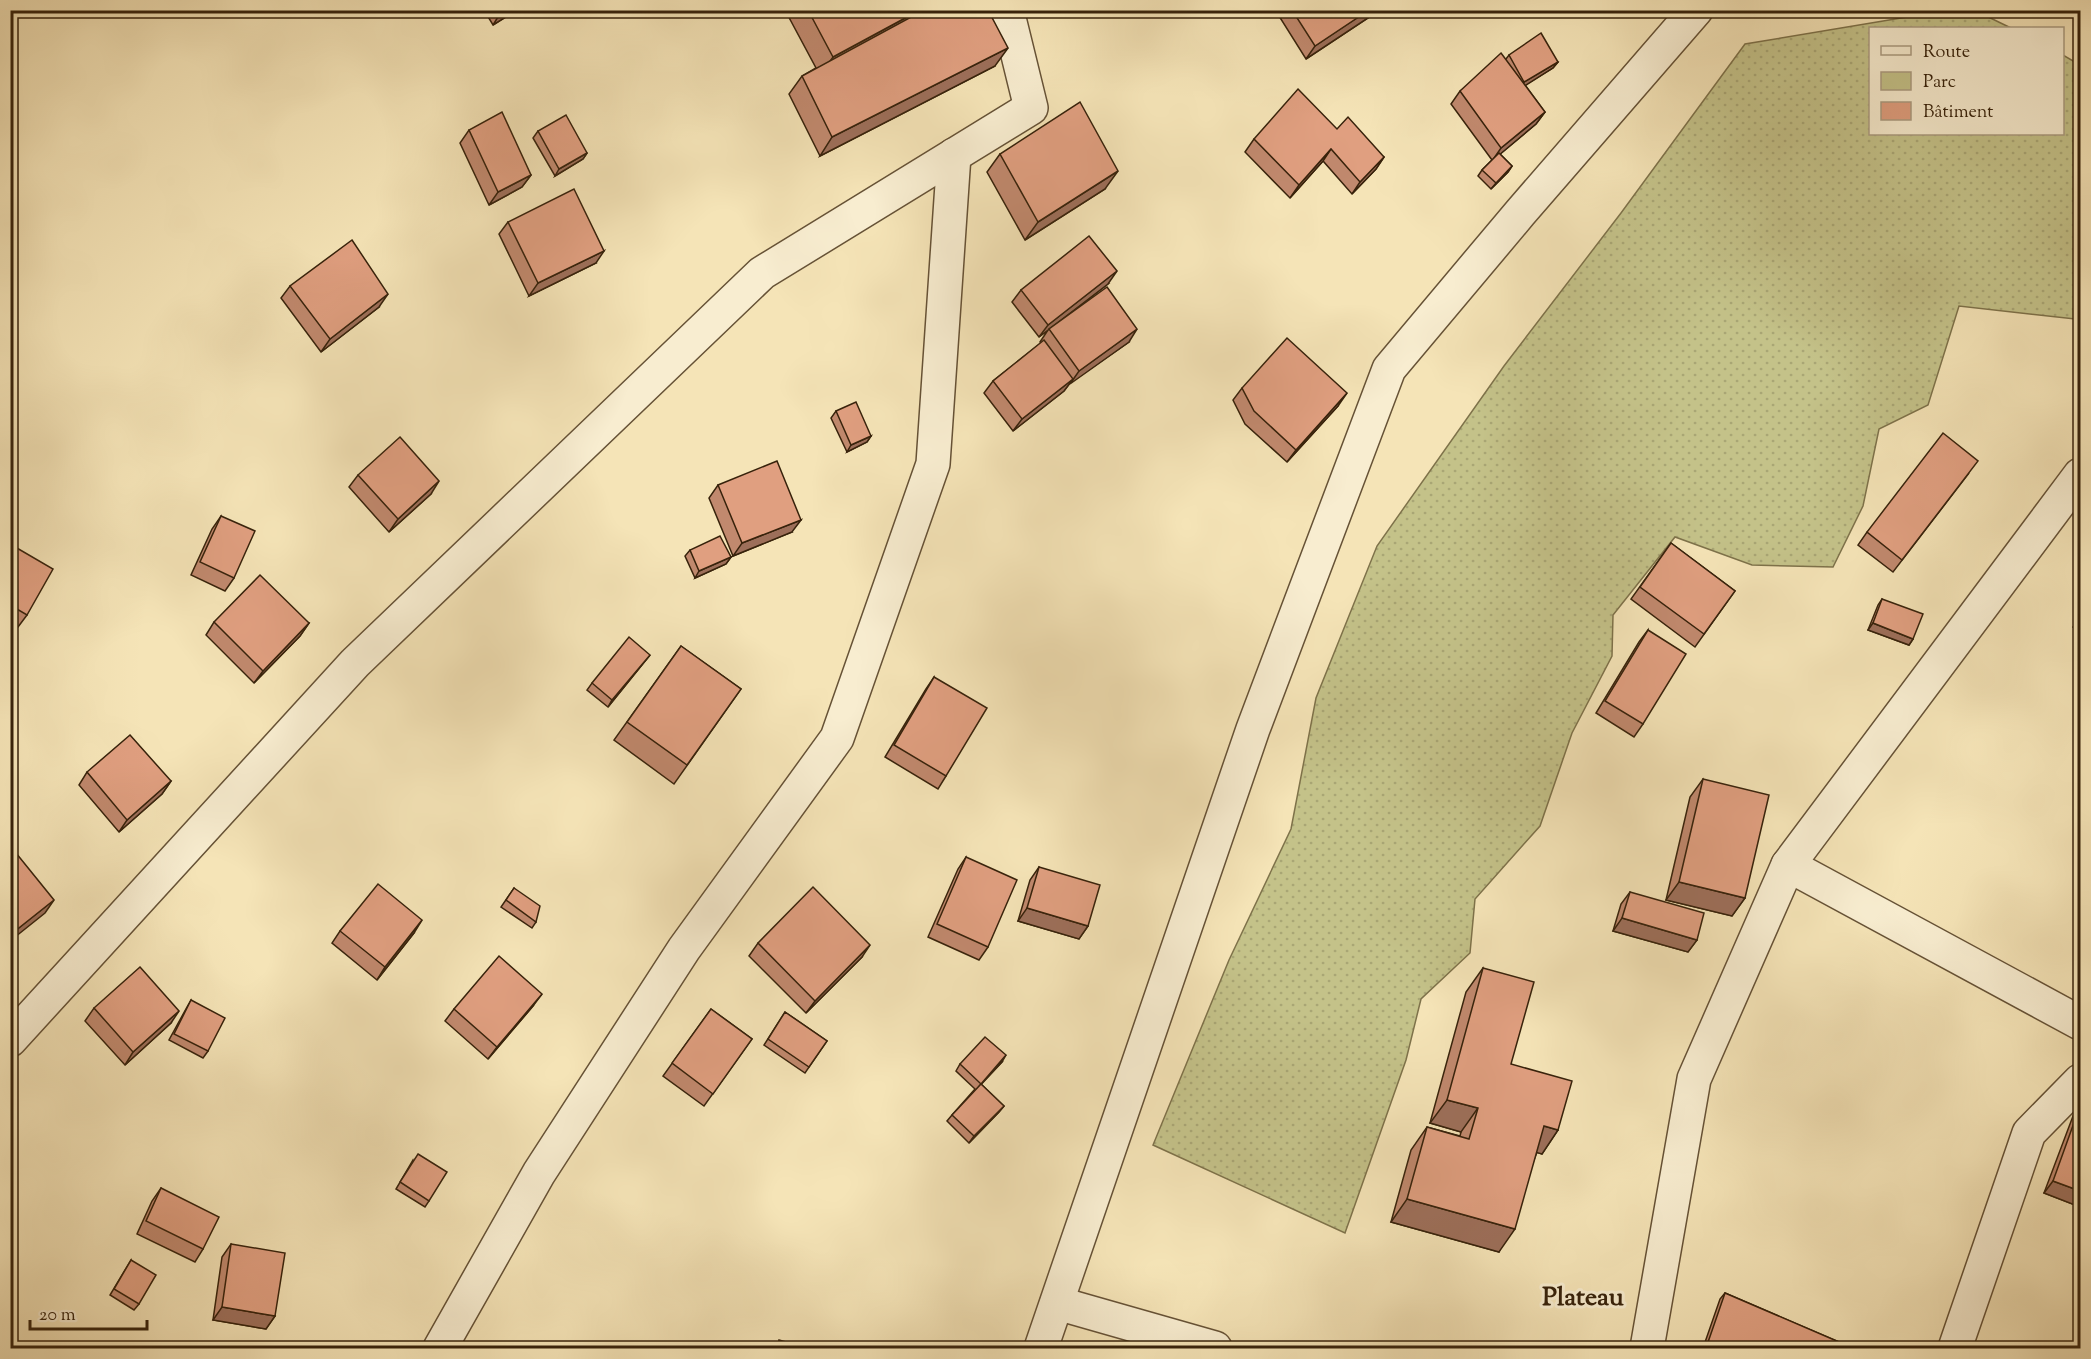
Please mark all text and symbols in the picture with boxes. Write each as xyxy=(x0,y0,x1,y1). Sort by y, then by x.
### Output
legend xyxy=(1869,27,2064,135)
text: Route xyxy=(1923,40,1970,66)
text: Parc xyxy=(1923,70,1956,96)
text: Bâtiment xyxy=(1923,100,1993,126)
district label: Plateau xyxy=(1542,1280,1624,1317)
scale bar xyxy=(30,1293,147,1331)
text: 20 m xyxy=(39,1303,76,1329)

